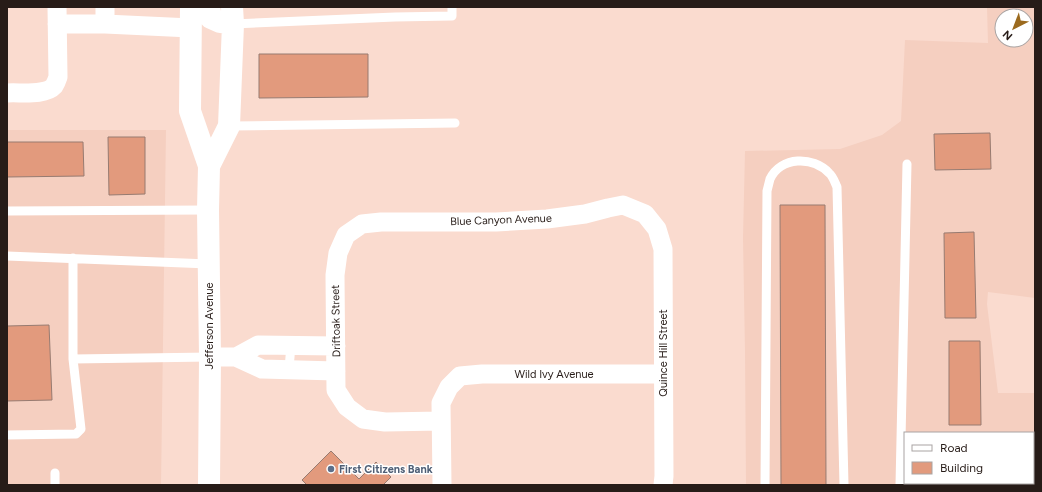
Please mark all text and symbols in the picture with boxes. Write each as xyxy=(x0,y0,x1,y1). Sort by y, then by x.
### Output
north arrow xyxy=(994,8,1034,48)
text: N xyxy=(1000,27,1015,43)
street label: Blue Canyon Avenue xyxy=(450,212,552,228)
street label: Jefferson Avenue xyxy=(203,282,216,370)
street label: Driftoak Street xyxy=(329,284,343,358)
street label: Quince Hill Street xyxy=(657,309,670,397)
street label: Wild Ivy Avenue xyxy=(514,368,594,381)
legend xyxy=(904,432,1034,484)
text: Road xyxy=(940,441,968,455)
text: Building xyxy=(940,461,983,475)
place label: First Citizens Bank xyxy=(339,463,433,476)
marker: First Citizens Bank xyxy=(326,464,336,474)

